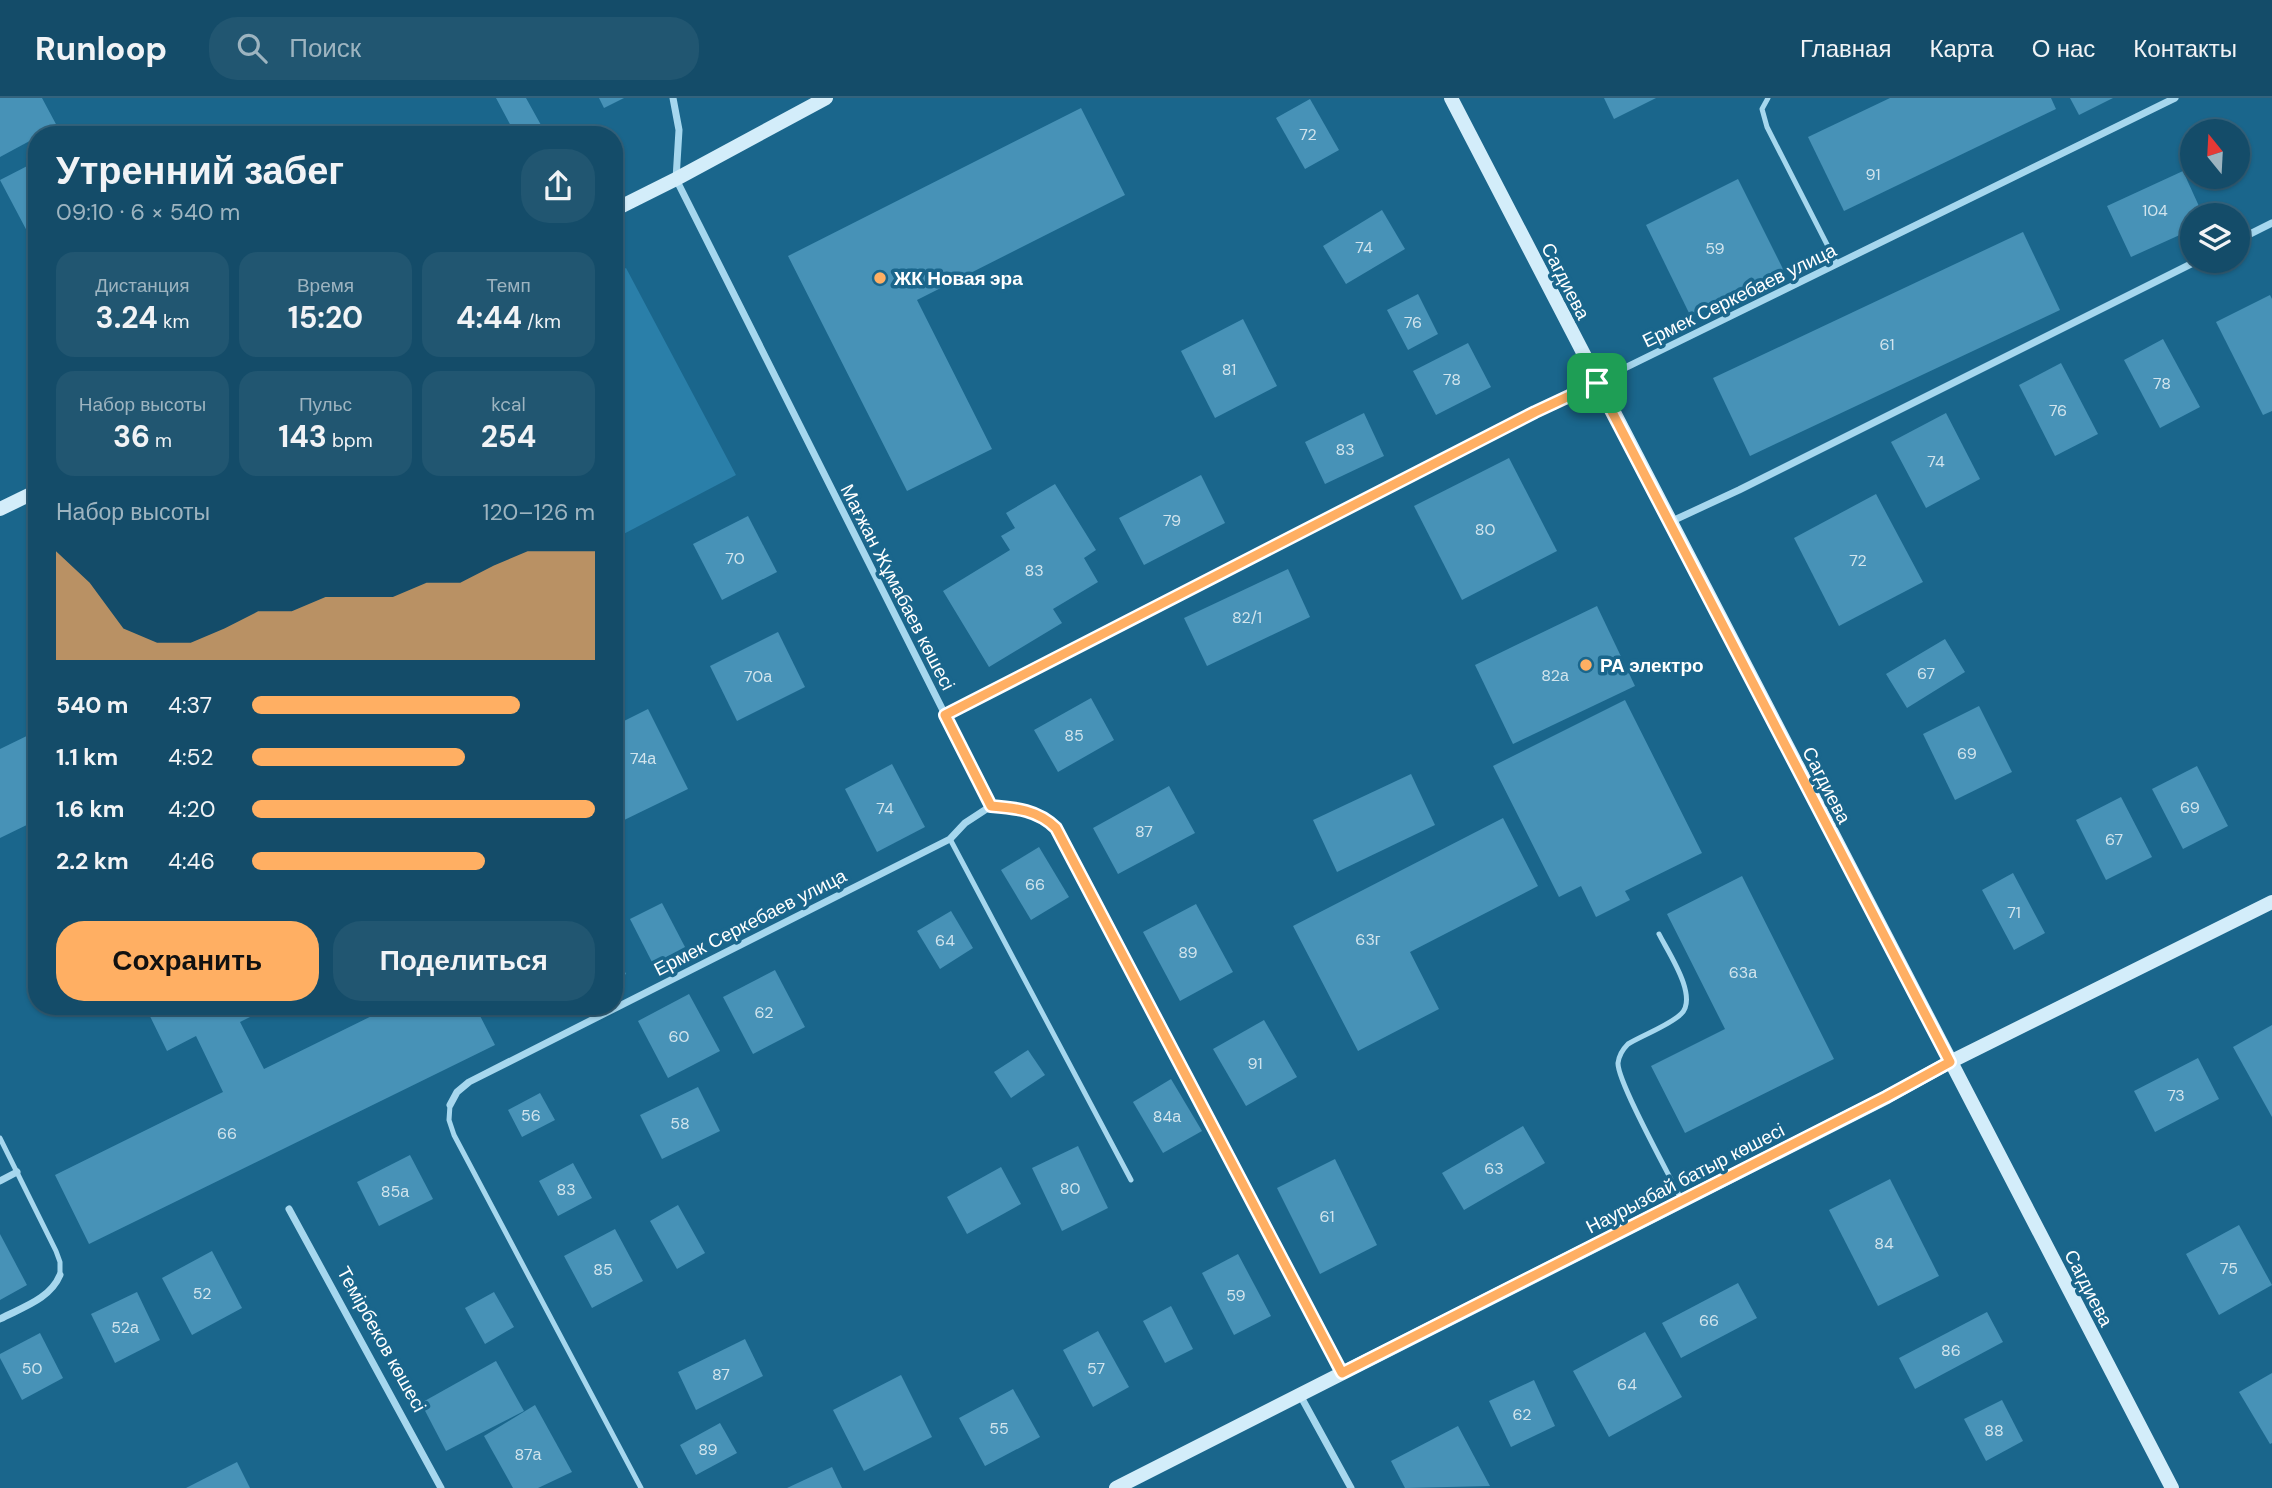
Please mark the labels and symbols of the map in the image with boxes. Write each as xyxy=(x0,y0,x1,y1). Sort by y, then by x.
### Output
north arrow xyxy=(2180,119,2250,189)
house number: 72 xyxy=(1299,124,1317,145)
house number: 91 xyxy=(1866,164,1880,185)
house number: 104 xyxy=(2142,200,2168,221)
house number: 74 xyxy=(1355,237,1373,258)
street label: Ермек Серкебаев улица xyxy=(1638,237,1841,353)
street label: Сагдиева xyxy=(1536,238,1596,324)
house number: 59 xyxy=(1705,238,1725,259)
place label: ЖК Новая эра xyxy=(893,266,1023,291)
marker: ЖК Новая эра xyxy=(872,270,888,286)
house number: 76 xyxy=(1404,312,1422,333)
house number: 61 xyxy=(1879,334,1895,355)
pin xyxy=(1567,353,1627,413)
house number: 81 xyxy=(1222,359,1236,380)
house number: 78 xyxy=(1443,369,1461,390)
house number: 78 xyxy=(2153,373,2171,394)
house number: 76 xyxy=(2049,400,2067,421)
house number: 83 xyxy=(1335,439,1355,460)
house number: 74 xyxy=(1927,451,1945,472)
street label: Мағжан Жұмабаев көшесі xyxy=(835,480,960,695)
house number: 79 xyxy=(1163,510,1181,531)
house number: 80 xyxy=(1475,519,1495,540)
house number: 70 xyxy=(725,548,745,569)
house number: 72 xyxy=(1849,550,1867,571)
house number: 83 xyxy=(1024,560,1044,581)
house number: 82/1 xyxy=(1232,607,1262,628)
place label: РА электро xyxy=(1600,653,1704,678)
marker: РА электро xyxy=(1578,657,1594,673)
house number: 67 xyxy=(1917,663,1935,684)
house number: 82а xyxy=(1541,665,1569,686)
house number: 70а xyxy=(744,666,772,687)
house number: 85 xyxy=(1064,725,1084,746)
street label: Сагдиева xyxy=(1797,742,1857,828)
house number: 69 xyxy=(1957,743,1977,764)
house number: 74а xyxy=(630,748,656,769)
house number: 69 xyxy=(2180,797,2200,818)
house number: 74 xyxy=(876,798,894,819)
house number: 87 xyxy=(1135,821,1153,842)
house number: 67 xyxy=(2105,829,2123,850)
street label: Ермек Серкебаев улица xyxy=(650,863,851,982)
house number: 66 xyxy=(1025,874,1045,895)
house number: 71 xyxy=(2007,902,2021,923)
house number: 63г xyxy=(1355,929,1381,950)
house number: 64 xyxy=(935,930,955,951)
house number: 89 xyxy=(1178,942,1198,963)
house number: 63а xyxy=(1729,962,1757,983)
house number: 62 xyxy=(755,1002,773,1023)
house number: 60 xyxy=(669,1026,690,1047)
house number: 91 xyxy=(1248,1053,1262,1074)
house number: 73 xyxy=(2167,1085,2185,1106)
house number: 56 xyxy=(521,1105,541,1126)
house number: 84а xyxy=(1153,1106,1181,1127)
house number: 58 xyxy=(670,1113,690,1134)
street label: Наурызбай батыр көшесі xyxy=(1582,1117,1789,1239)
house number: 66 xyxy=(217,1123,237,1144)
house number: 63 xyxy=(1484,1158,1504,1179)
house number: 80 xyxy=(1060,1178,1080,1199)
house number: 83 xyxy=(556,1179,576,1200)
house number: 85а xyxy=(381,1181,409,1202)
house number: 61 xyxy=(1319,1206,1335,1227)
house number: 84 xyxy=(1874,1233,1894,1254)
street label: Сагдиева xyxy=(2059,1245,2119,1331)
house number: 75 xyxy=(2220,1258,2238,1279)
house number: 85 xyxy=(593,1259,613,1280)
street label: Темірбеков көшесі xyxy=(331,1262,432,1417)
house number: 52 xyxy=(193,1283,211,1304)
house number: 59 xyxy=(1226,1285,1246,1306)
house number: 66 xyxy=(1699,1310,1719,1331)
house number: 52а xyxy=(111,1317,139,1338)
house number: 86 xyxy=(1941,1340,1961,1361)
house number: 50 xyxy=(22,1358,42,1379)
house number: 57 xyxy=(1087,1358,1105,1379)
house number: 87 xyxy=(712,1364,730,1385)
house number: 64 xyxy=(1617,1374,1637,1395)
house number: 62 xyxy=(1513,1404,1531,1425)
house number: 55 xyxy=(989,1418,1009,1439)
house number: 88 xyxy=(1984,1420,2004,1441)
house number: 89 xyxy=(698,1439,718,1460)
house number: 87а xyxy=(515,1444,541,1465)

